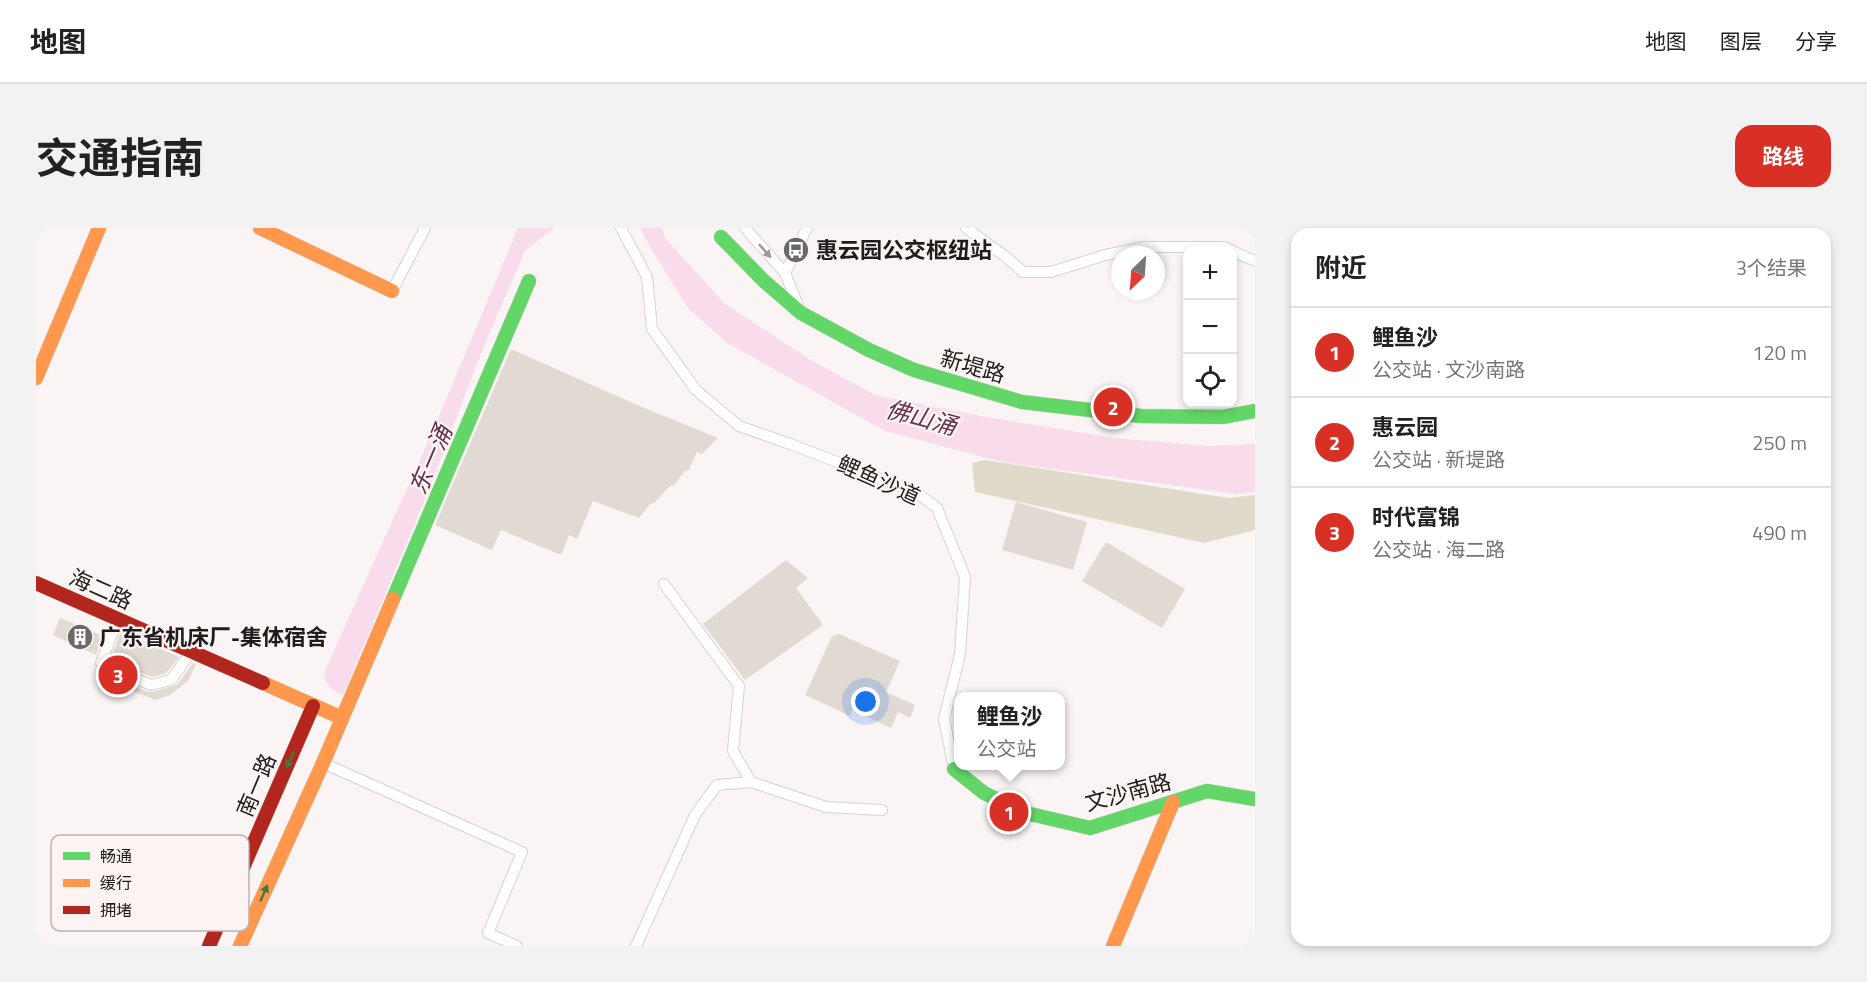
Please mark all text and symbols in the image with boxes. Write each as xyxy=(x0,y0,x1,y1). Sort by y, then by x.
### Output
text: 地图 xyxy=(30,20,86,63)
text: 地图 xyxy=(1645,25,1687,57)
text: 图层 xyxy=(1720,25,1762,57)
text: 分享 xyxy=(1795,25,1837,57)
text: 交通指南 xyxy=(36,125,204,189)
button: 路线 xyxy=(1735,125,1831,187)
place label: 惠云园公交枢纽站 xyxy=(816,233,992,267)
bus stop icon: 惠云园公交枢纽站 xyxy=(781,235,811,265)
one-way arrow xyxy=(758,243,772,258)
north arrow xyxy=(1111,246,1165,300)
map controls xyxy=(1183,246,1237,408)
button: + xyxy=(1183,246,1237,300)
text: 附近 xyxy=(1315,248,1367,287)
text: 3个结果 xyxy=(1736,252,1807,283)
button: − xyxy=(1183,300,1237,354)
text: 鲤鱼沙 xyxy=(1372,320,1438,354)
text: 1 xyxy=(1329,337,1340,368)
text: 120 m xyxy=(1752,337,1807,368)
street label: 新堤路 xyxy=(937,341,1009,391)
button: locate xyxy=(1183,354,1237,408)
text: 公交站 · 文沙南路 xyxy=(1372,354,1525,385)
pin: 2 xyxy=(1094,384,1132,429)
water label: 佛山涌 xyxy=(882,390,964,445)
text: 惠云园 xyxy=(1372,410,1438,444)
water label: 东一涌 xyxy=(399,417,462,500)
text: 2 xyxy=(1329,427,1340,458)
text: 250 m xyxy=(1752,427,1807,458)
text: 公交站 · 新堤路 xyxy=(1372,444,1505,475)
street label: 鲤鱼沙道 xyxy=(832,447,926,513)
text: 时代富锦 xyxy=(1372,500,1460,534)
text: 3 xyxy=(1329,517,1340,548)
text: 490 m xyxy=(1752,517,1807,548)
text: 公交站 · 海二路 xyxy=(1372,534,1505,565)
street label: 海二路 xyxy=(64,560,138,618)
place label: 广东省机床厂-集体宿舍 xyxy=(99,620,328,654)
building icon: 广东省机床厂-集体宿舍 xyxy=(65,622,95,652)
pin: 3 xyxy=(98,652,137,698)
your location xyxy=(851,687,880,716)
popup xyxy=(954,692,1065,770)
text: 鲤鱼沙 xyxy=(976,699,1043,733)
text: 公交站 xyxy=(976,733,1036,764)
street label: 南一路 xyxy=(227,748,285,822)
one-way arrow xyxy=(284,751,294,769)
street label: 文沙南路 xyxy=(1081,764,1175,820)
pin: 1 xyxy=(990,790,1028,834)
legend xyxy=(51,835,249,931)
text: 畅通 xyxy=(100,844,132,868)
text: 缓行 xyxy=(100,871,132,895)
one-way arrow xyxy=(259,883,269,901)
text: 拥堵 xyxy=(100,898,132,922)

